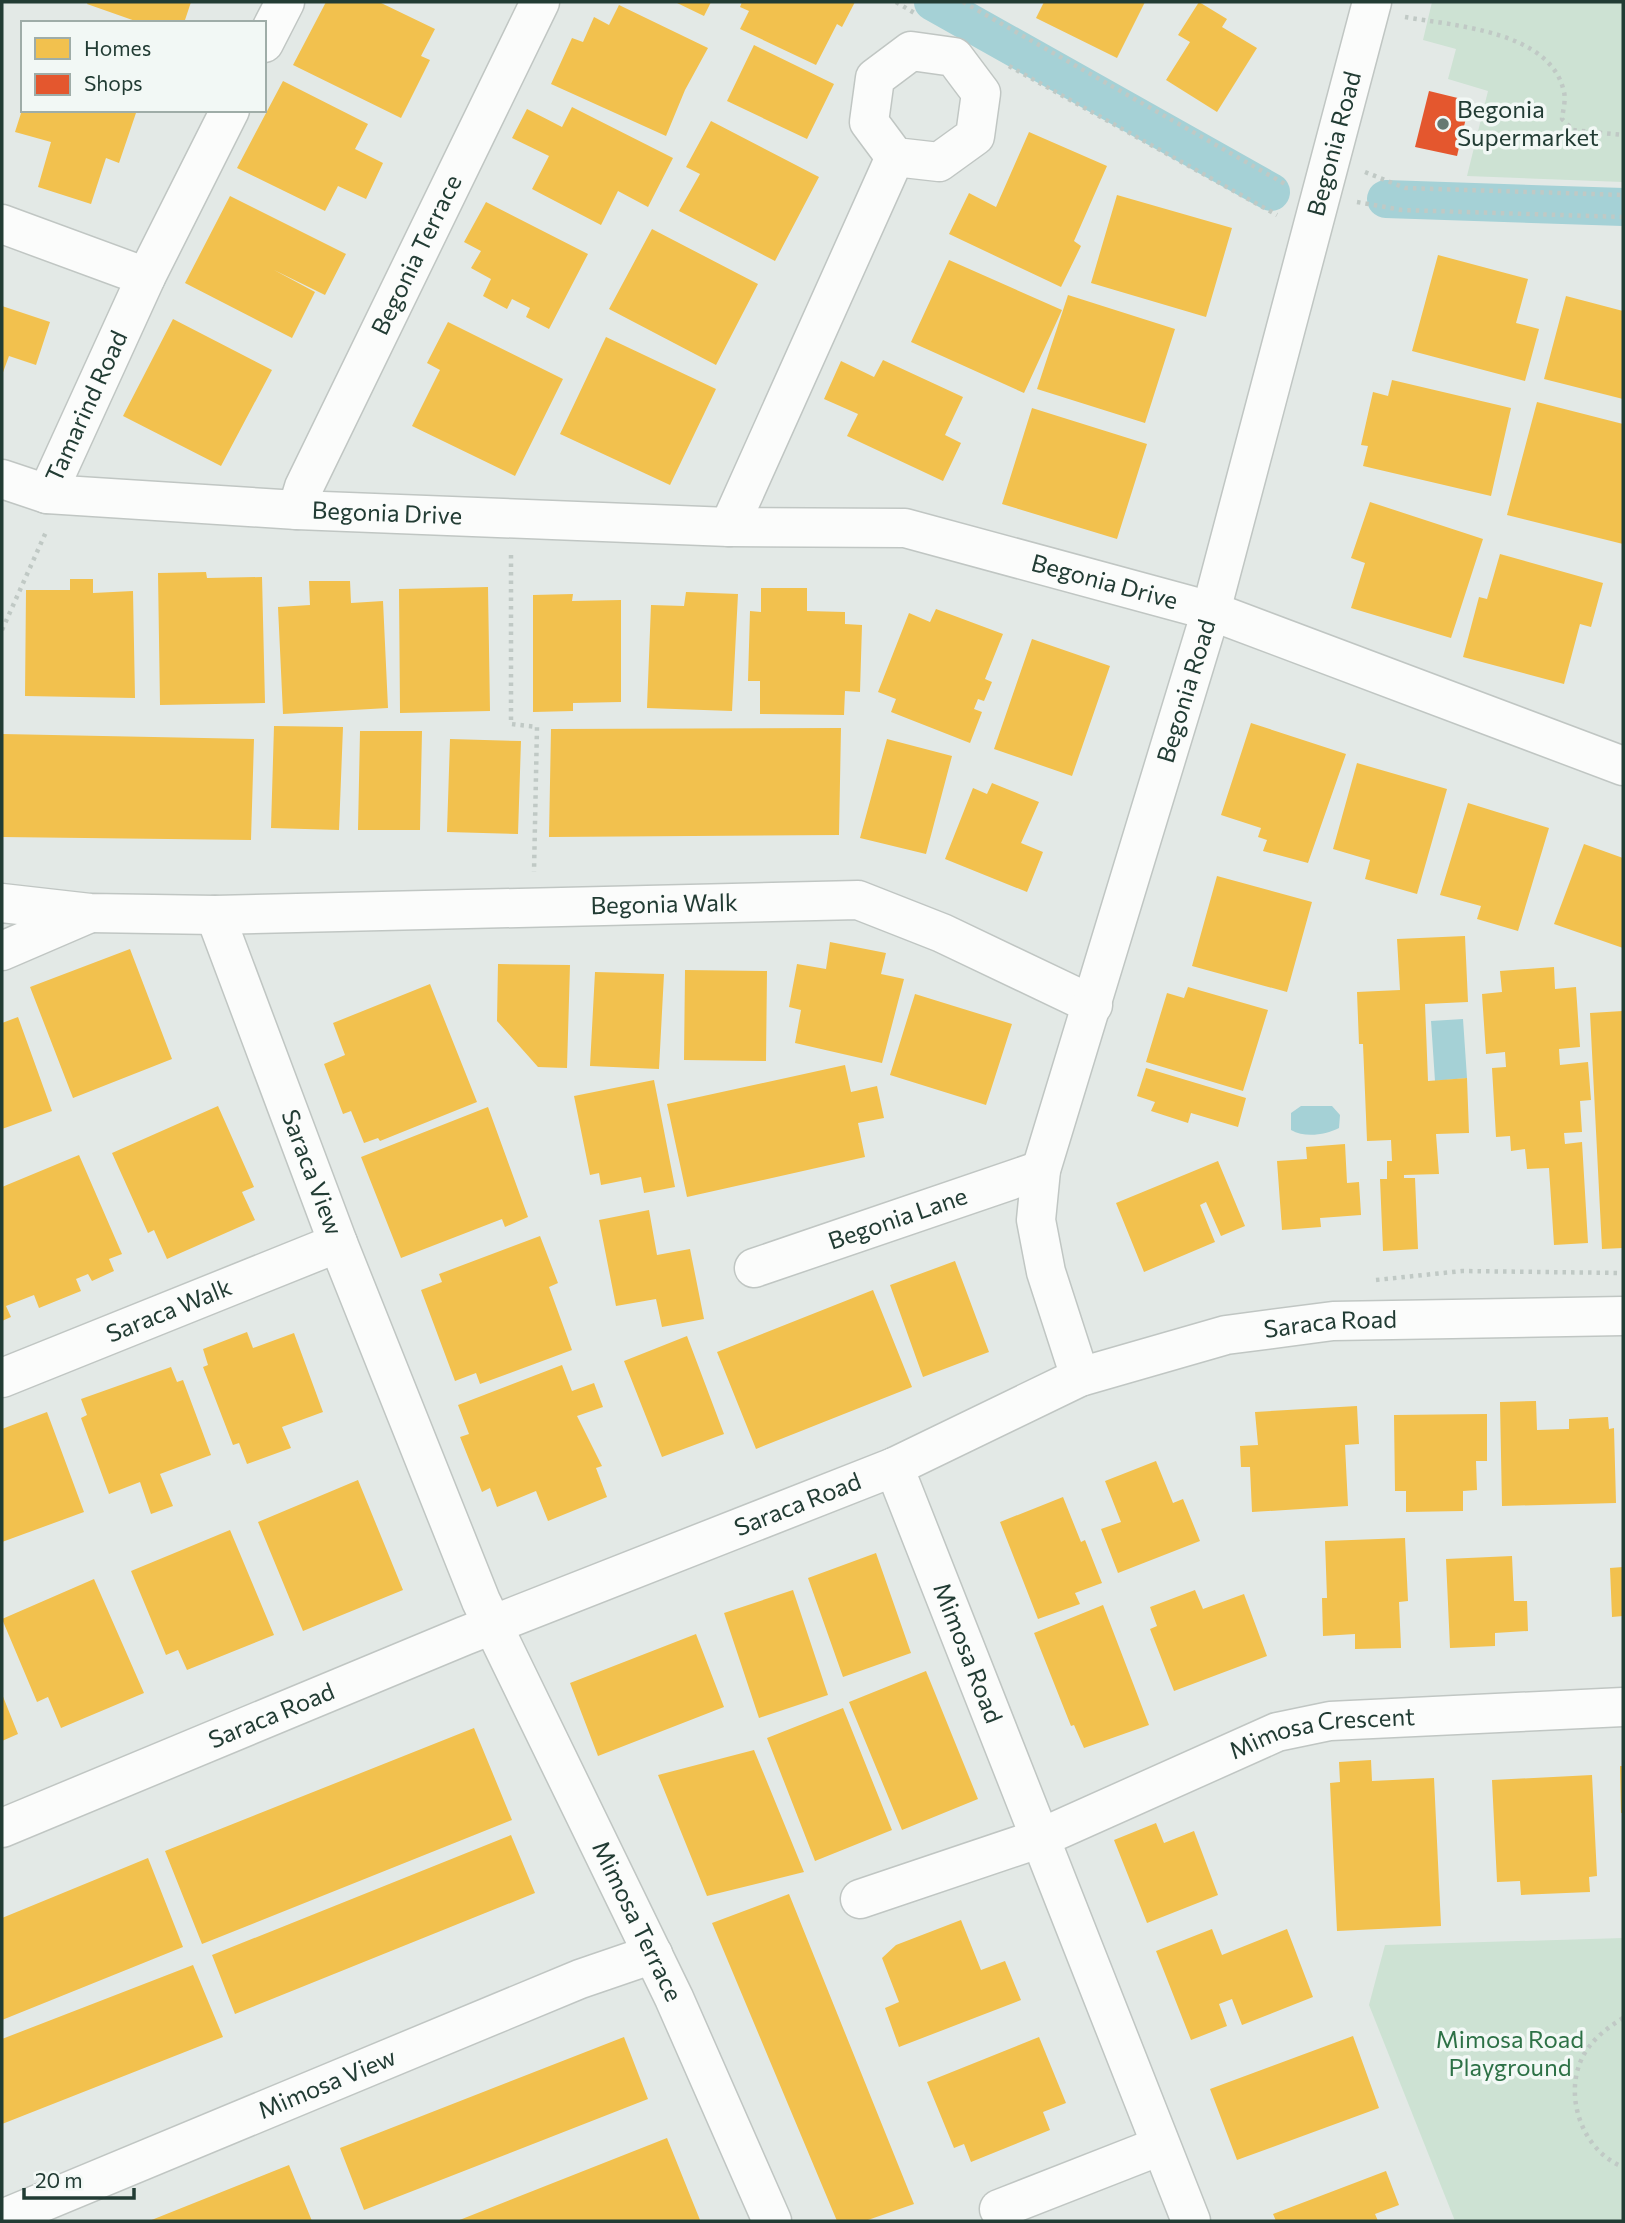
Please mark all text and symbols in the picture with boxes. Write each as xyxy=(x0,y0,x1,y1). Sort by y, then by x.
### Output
legend xyxy=(21,21,266,112)
text: Homes xyxy=(84,35,151,60)
street label: Begonia Road xyxy=(1300,68,1366,219)
text: Shops xyxy=(84,70,143,95)
place label: Begonia Supermarket xyxy=(1457,94,1599,151)
marker: Begonia Supermarket xyxy=(1435,116,1451,132)
street label: Begonia Terrace xyxy=(364,170,467,339)
street label: Tamarind Road xyxy=(38,326,133,486)
street label: Begonia Drive xyxy=(311,495,463,529)
street label: Begonia Drive xyxy=(1029,547,1181,614)
street label: Begonia Road xyxy=(1150,616,1221,766)
street label: Begonia Walk xyxy=(590,887,738,919)
street label: Saraca View xyxy=(276,1105,350,1239)
street label: Begonia Lane xyxy=(824,1180,971,1255)
street label: Saraca Walk xyxy=(102,1271,235,1348)
street label: Saraca Road xyxy=(1262,1304,1397,1343)
street label: Saraca Road xyxy=(730,1465,865,1541)
street label: Mimosa Road xyxy=(928,1578,1009,1727)
street label: Saraca Road xyxy=(204,1676,338,1754)
street label: Mimosa Crescent xyxy=(1224,1701,1416,1765)
street label: Mimosa Terrace xyxy=(587,1836,689,2006)
park label: Mimosa Road Playground xyxy=(1436,2024,1584,2081)
street label: Mimosa View xyxy=(253,2041,400,2124)
scale bar xyxy=(24,2156,135,2200)
text: 20 m xyxy=(35,2167,83,2192)

